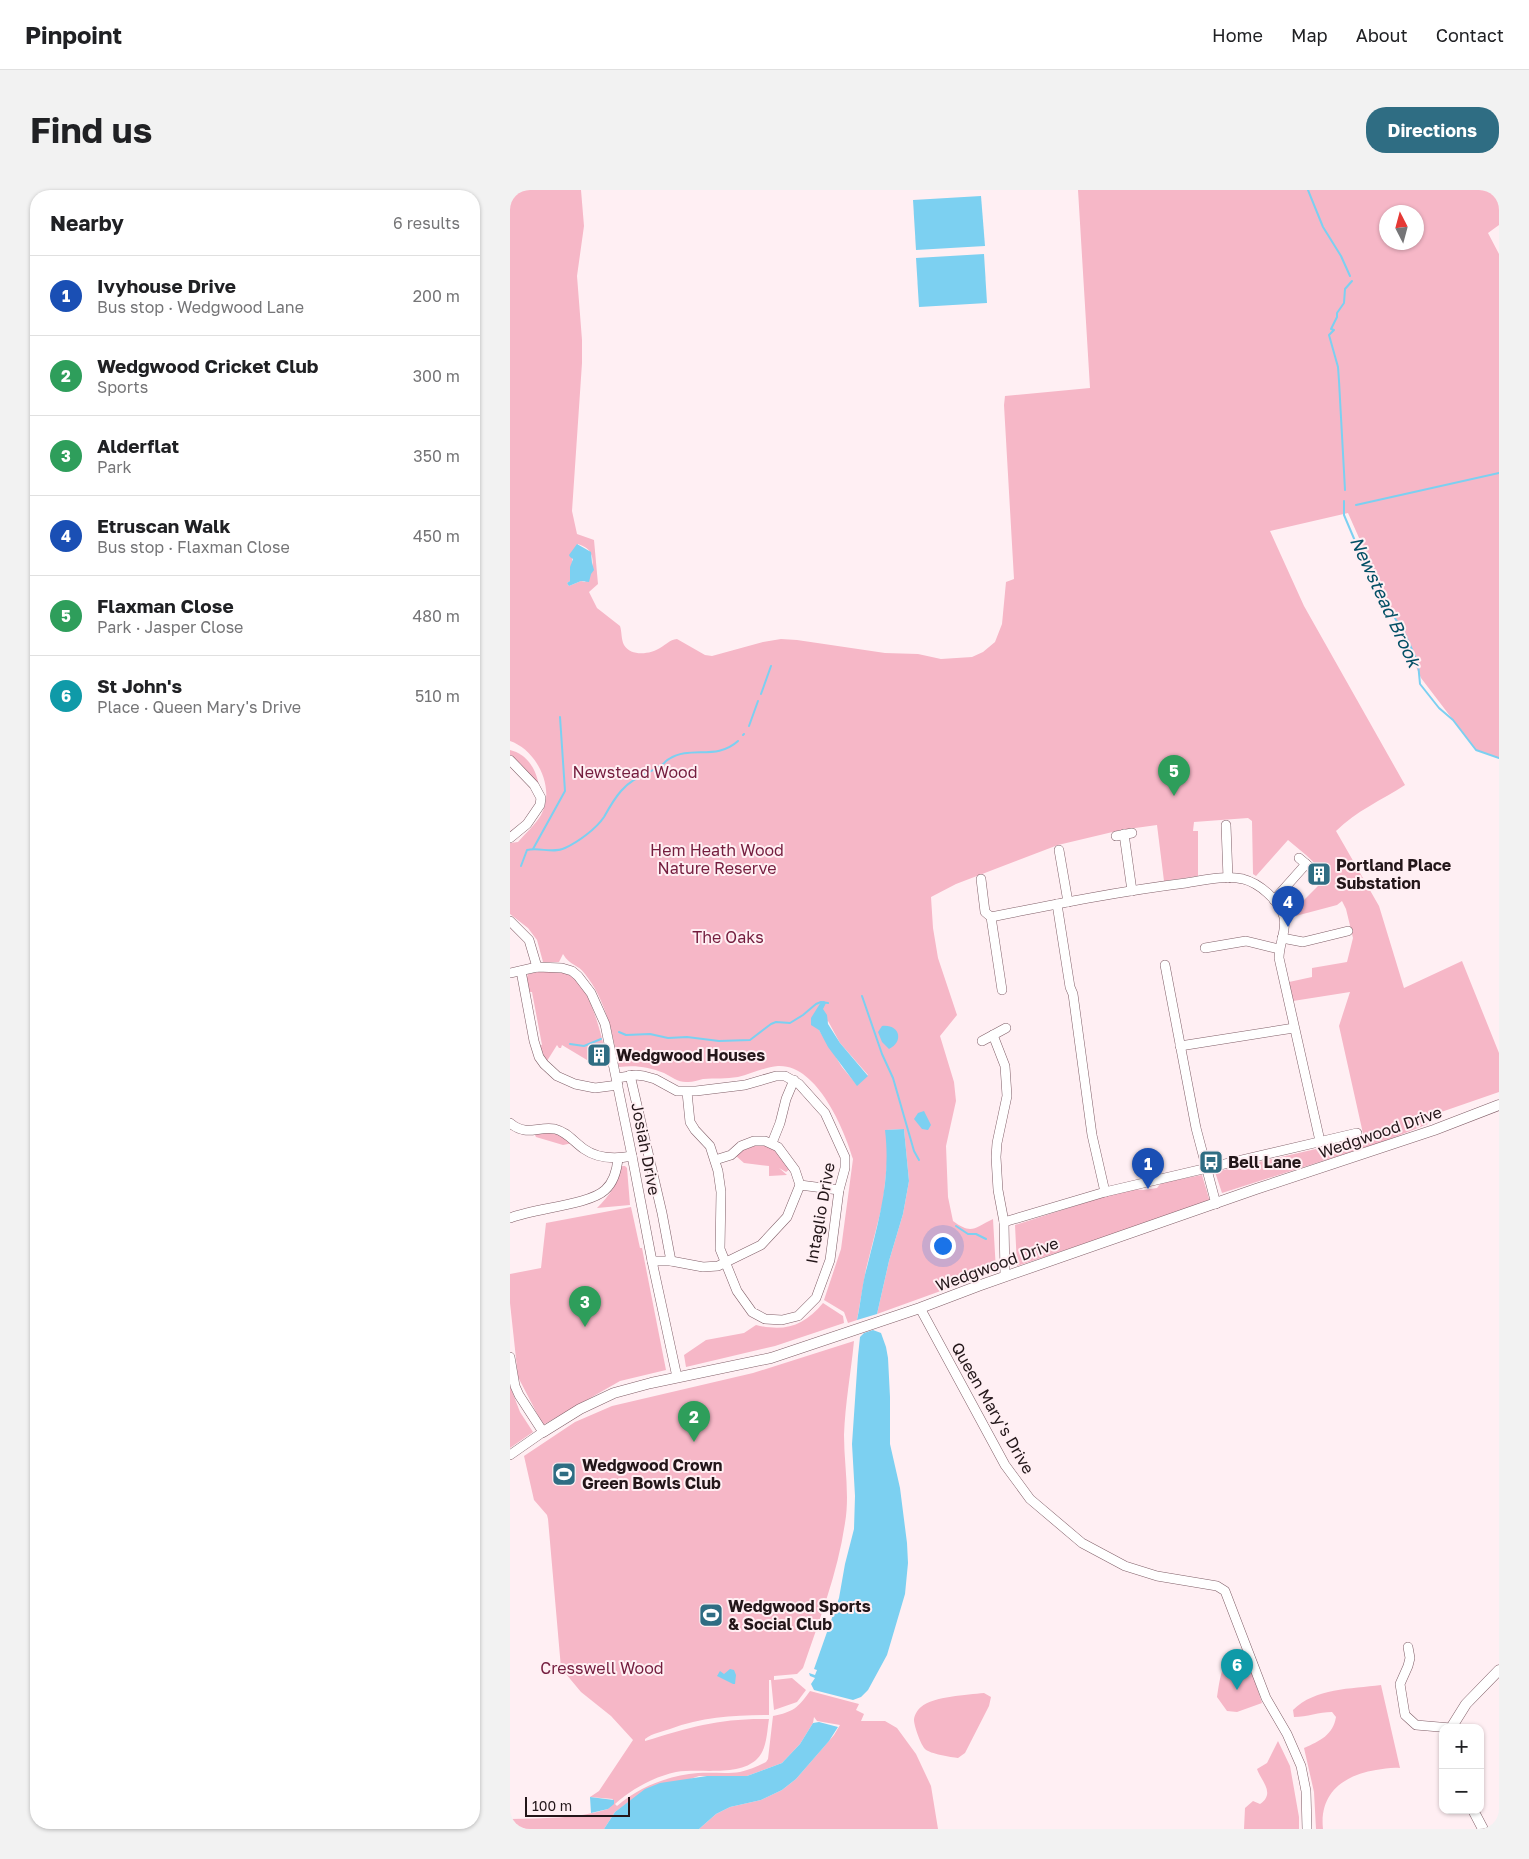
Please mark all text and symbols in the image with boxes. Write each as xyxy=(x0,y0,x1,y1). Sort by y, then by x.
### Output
text: Pinpoint xyxy=(25,20,122,49)
text: Home xyxy=(1212,24,1263,46)
text: Map xyxy=(1291,24,1328,46)
text: About xyxy=(1356,24,1408,46)
text: Contact xyxy=(1436,24,1504,46)
button: Directions xyxy=(1366,107,1499,153)
text: Find us xyxy=(30,109,152,151)
north arrow xyxy=(1379,205,1424,250)
text: Nearby xyxy=(50,210,124,236)
text: 6 results xyxy=(393,213,460,233)
text: Ivyhouse Drive xyxy=(97,274,236,297)
text: 1 xyxy=(62,286,70,306)
text: 200 m xyxy=(413,286,460,306)
text: Bus stop · Wedgwood Lane xyxy=(97,297,304,317)
text: Wedgwood Cricket Club xyxy=(97,354,319,377)
text: 2 xyxy=(61,366,71,386)
text: 300 m xyxy=(413,366,460,386)
text: Sports xyxy=(97,377,148,397)
text: Alderflat xyxy=(97,434,179,457)
text: 3 xyxy=(61,446,71,466)
text: 350 m xyxy=(413,446,460,466)
text: Park xyxy=(97,457,132,477)
text: Etruscan Walk xyxy=(97,514,230,537)
text: 4 xyxy=(61,526,71,546)
text: 450 m xyxy=(413,526,460,546)
water label: Newstead Brook xyxy=(1346,533,1427,672)
text: Bus stop · Flaxman Close xyxy=(97,537,290,557)
text: Flaxman Close xyxy=(97,594,234,617)
text: 5 xyxy=(61,606,71,626)
text: 480 m xyxy=(412,606,460,626)
text: Park · Jasper Close xyxy=(97,617,243,637)
text: St John's xyxy=(97,674,182,697)
text: 6 xyxy=(61,686,71,706)
text: 510 m xyxy=(415,686,460,706)
text: Place · Queen Mary's Drive xyxy=(97,697,301,717)
pin: 5 xyxy=(1158,755,1190,796)
park label: Newstead Wood xyxy=(572,762,698,782)
park label: Hem Heath Wood Nature Reserve xyxy=(650,840,784,878)
place label: Portland Place Substation xyxy=(1336,855,1451,893)
building icon: Portland Place Substation xyxy=(1306,861,1332,887)
pin: 4 xyxy=(1272,886,1304,927)
park label: The Oaks xyxy=(692,927,764,947)
building icon: Wedgwood Houses xyxy=(586,1042,612,1068)
place label: Wedgwood Houses xyxy=(616,1045,765,1065)
street label: Josiah Drive xyxy=(627,1101,665,1197)
street label: Wedgwood Drive xyxy=(1316,1102,1444,1162)
pin: 1 xyxy=(1132,1148,1164,1189)
bus stop icon: Bell Lane xyxy=(1198,1149,1224,1175)
place label: Bell Lane xyxy=(1228,1152,1301,1172)
street label: Intaglio Drive xyxy=(801,1161,839,1265)
your location xyxy=(930,1233,956,1259)
street label: Wedgwood Drive xyxy=(933,1233,1061,1295)
pin: 3 xyxy=(569,1286,601,1327)
street label: Queen Mary's Drive xyxy=(947,1339,1039,1477)
pin: 2 xyxy=(678,1401,710,1442)
place label: Wedgwood Crown Green Bowls Club xyxy=(582,1455,722,1493)
sports icon: Wedgwood Crown Green Bowls Club xyxy=(551,1461,577,1487)
place label: Wedgwood Sports & Social Club xyxy=(728,1596,871,1634)
sports icon: Wedgwood Sports & Social Club xyxy=(698,1602,724,1628)
pin: 6 xyxy=(1221,1649,1253,1690)
park label: Cresswell Wood xyxy=(540,1658,664,1678)
map controls xyxy=(1439,1724,1484,1814)
button: + xyxy=(1439,1724,1484,1769)
button: − xyxy=(1439,1769,1484,1814)
scale bar xyxy=(525,1794,630,1817)
text: 100 m xyxy=(532,1797,572,1814)

